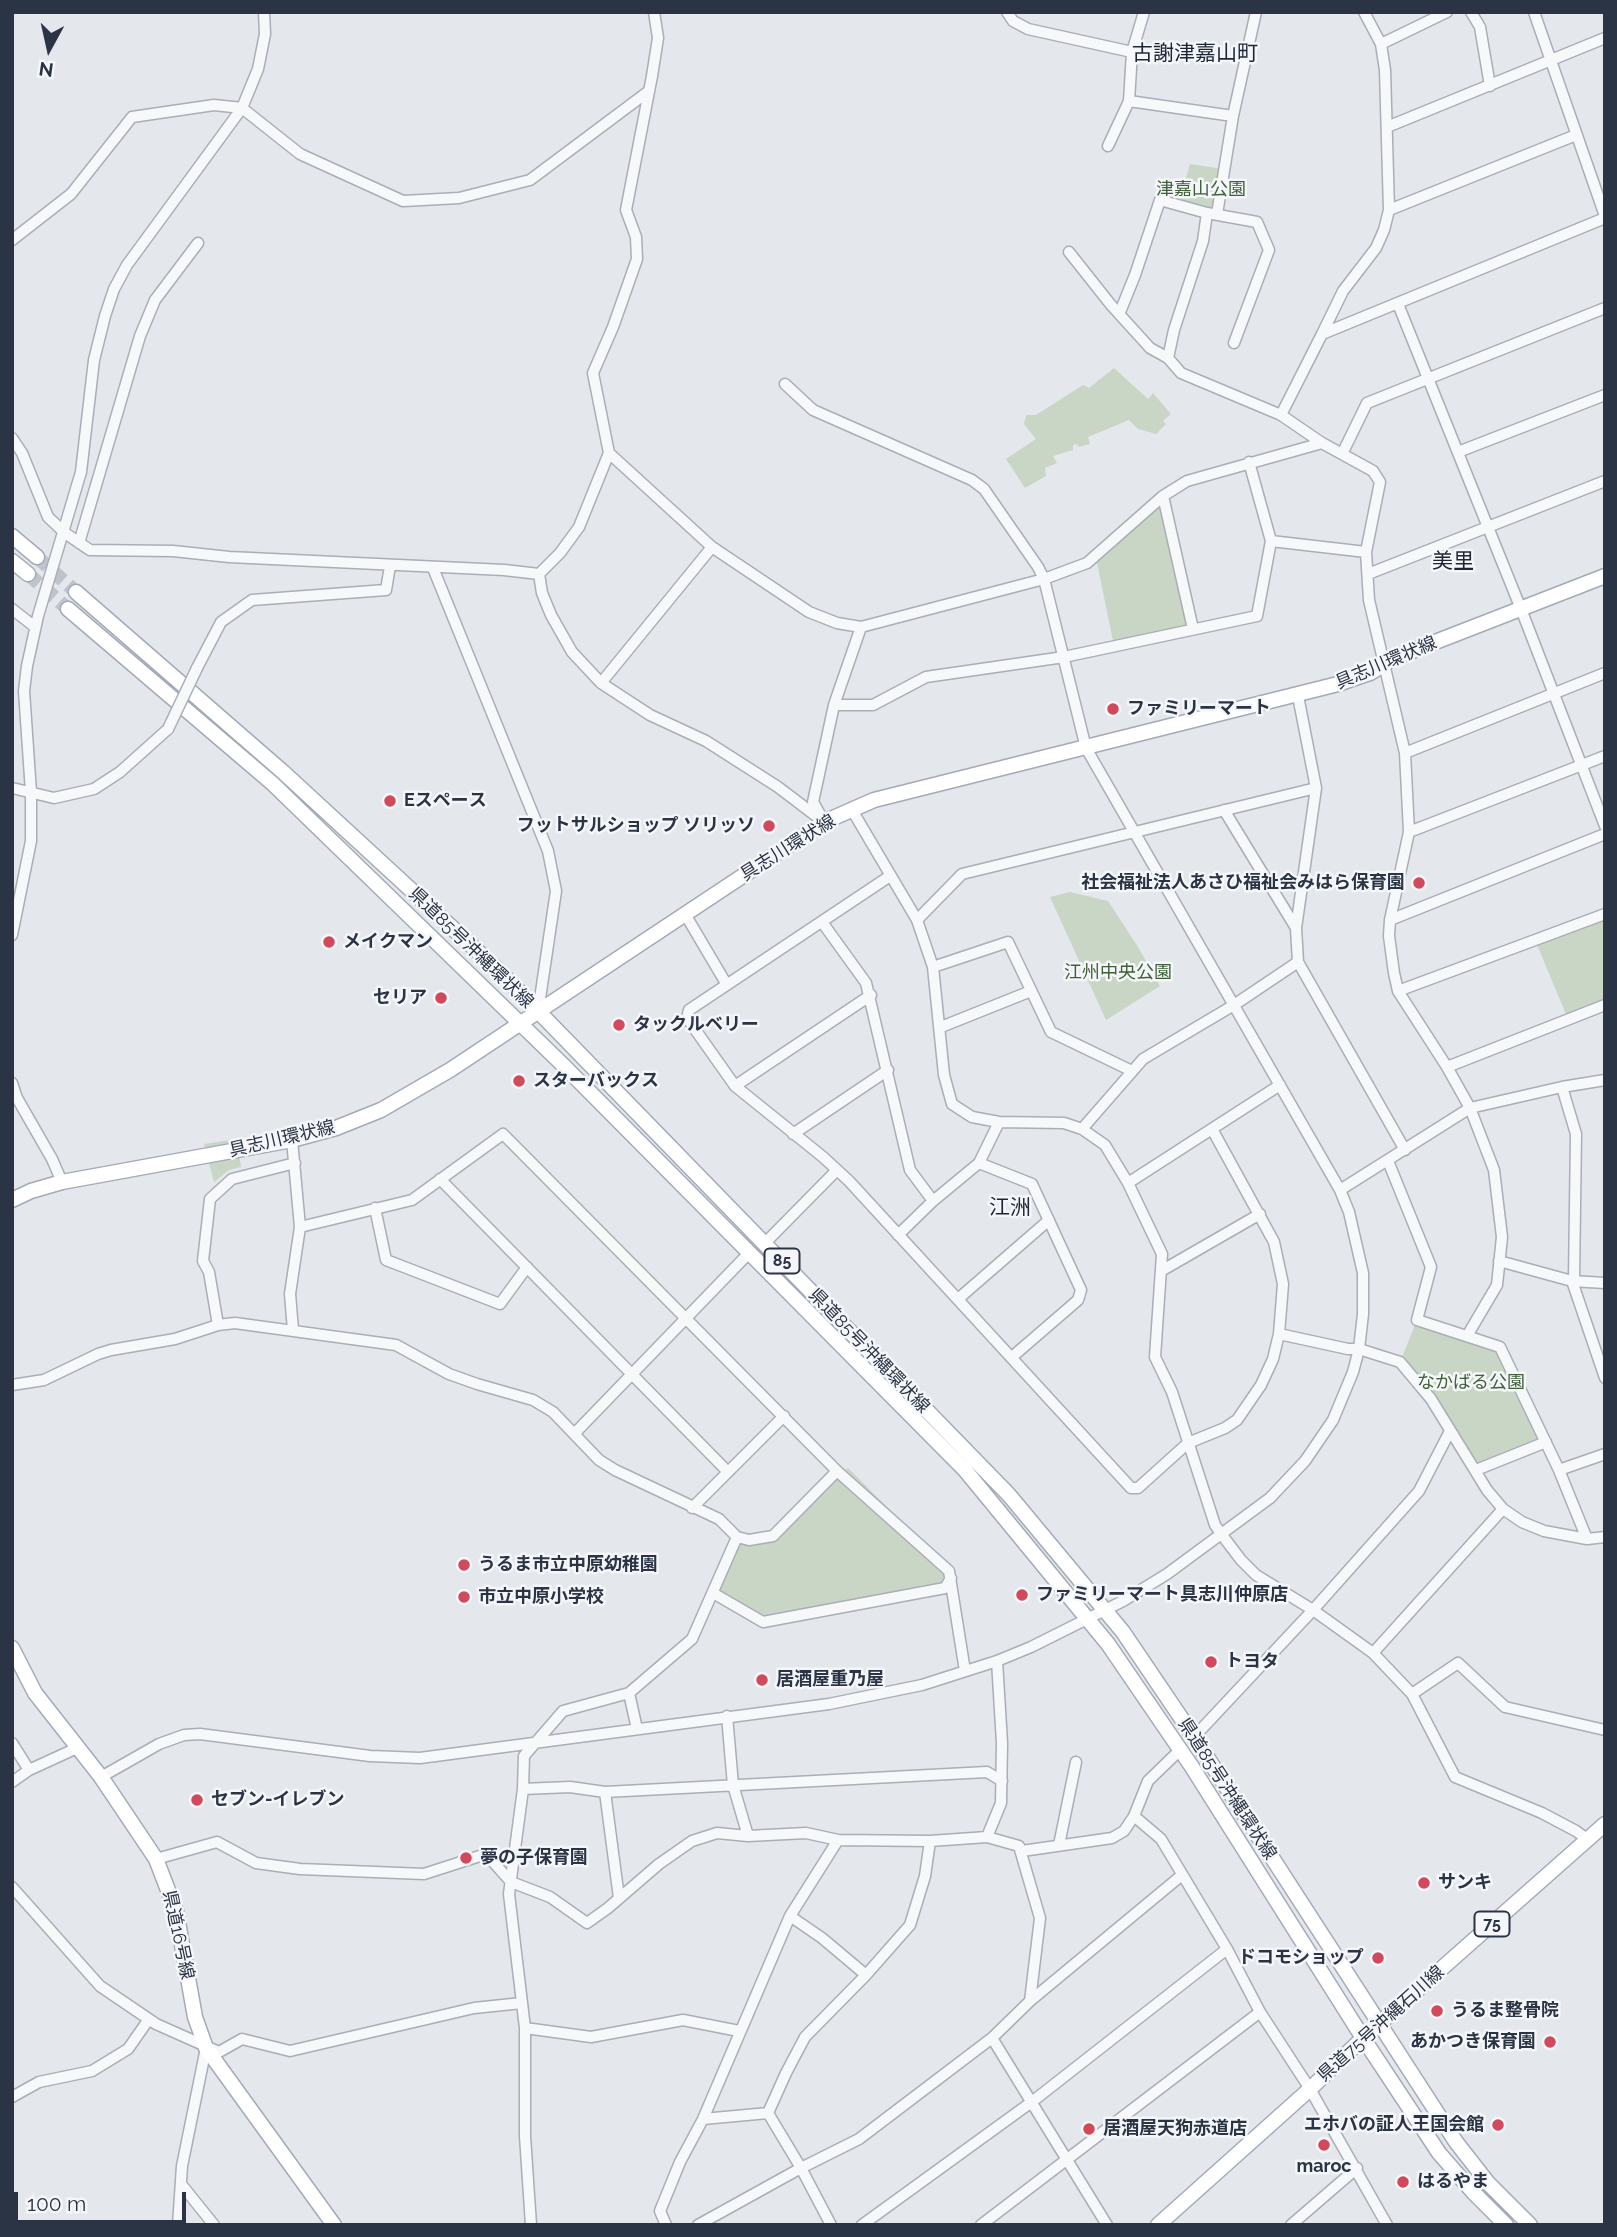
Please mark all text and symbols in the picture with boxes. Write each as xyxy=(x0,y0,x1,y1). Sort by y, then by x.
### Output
north arrow xyxy=(14,14,84,84)
district label: 古謝津嘉山町 xyxy=(1132,41,1258,67)
text: N xyxy=(37,58,55,82)
park label: 津嘉山公園 xyxy=(1156,179,1246,201)
district label: 美里 xyxy=(1432,549,1474,575)
street label: 具志川環状線 xyxy=(1332,632,1440,694)
place label: ファミリーマート xyxy=(1127,698,1271,720)
marker: ファミリーマート xyxy=(1105,701,1121,717)
place label: Eスペース xyxy=(404,790,487,812)
marker: Eスペース xyxy=(382,793,398,809)
street label: 具志川環状線 xyxy=(736,810,840,886)
place label: フットサルショップ ソリッソ xyxy=(517,815,755,837)
marker: フットサルショップ ソリッソ xyxy=(761,818,777,834)
place label: 社会福祉法人あさひ福祉会みはら保育園 xyxy=(1081,872,1405,894)
marker: 社会福祉法人あさひ福祉会みはら保育園 xyxy=(1411,875,1427,891)
street label: 県道85号沖縄環状線 xyxy=(404,883,538,1013)
place label: メイクマン xyxy=(343,931,433,953)
marker: メイクマン xyxy=(321,934,337,950)
park label: 江州中央公園 xyxy=(1064,962,1172,984)
place label: セリア xyxy=(373,987,427,1009)
marker: セリア xyxy=(433,990,449,1006)
place label: タックルベリー xyxy=(633,1014,759,1036)
marker: タックルベリー xyxy=(611,1017,627,1033)
place label: スターバックス xyxy=(533,1070,659,1092)
marker: スターバックス xyxy=(511,1073,527,1089)
street label: 具志川環状線 xyxy=(227,1116,337,1162)
district label: 江洲 xyxy=(989,1195,1031,1221)
road number: 85 xyxy=(764,1248,800,1274)
street label: 県道85号沖縄環状線 xyxy=(804,1284,934,1418)
park label: なかばる公園 xyxy=(1417,1372,1525,1394)
place label: うるま市立中原幼稚園 xyxy=(478,1554,658,1576)
marker: うるま市立中原幼稚園 xyxy=(456,1557,472,1573)
place label: ファミリーマート具志川仲原店 xyxy=(1036,1584,1288,1606)
place label: 市立中原小学校 xyxy=(478,1586,604,1608)
marker: ファミリーマート具志川仲原店 xyxy=(1014,1587,1030,1603)
marker: 市立中原小学校 xyxy=(456,1589,472,1605)
place label: トヨタ xyxy=(1225,1651,1279,1673)
marker: トヨタ xyxy=(1203,1654,1219,1670)
place label: 居酒屋重乃屋 xyxy=(776,1669,884,1691)
marker: 居酒屋重乃屋 xyxy=(754,1672,770,1688)
street label: 県道85号沖縄環状線 xyxy=(1173,1714,1281,1864)
place label: セブン-イレブン xyxy=(211,1789,345,1811)
marker: セブン-イレブン xyxy=(189,1792,205,1808)
place label: 夢の子保育園 xyxy=(480,1847,588,1869)
marker: 夢の子保育園 xyxy=(458,1850,474,1866)
place label: サンキ xyxy=(1438,1872,1492,1894)
marker: サンキ xyxy=(1416,1875,1432,1891)
street label: 県道16号線 xyxy=(158,1888,198,1982)
road number: 75 xyxy=(1474,1912,1510,1936)
place label: ドコモショップ xyxy=(1238,1947,1364,1969)
marker: ドコモショップ xyxy=(1370,1950,1386,1966)
street label: 県道75号沖縄石川線 xyxy=(1313,1961,1449,2087)
place label: うるま整骨院 xyxy=(1451,2000,1559,2022)
marker: うるま整骨院 xyxy=(1429,2003,1445,2019)
place label: あかつき保育園 xyxy=(1410,2031,1536,2053)
marker: あかつき保育園 xyxy=(1542,2034,1558,2050)
place label: エホバの証人王国会館 xyxy=(1304,2114,1484,2136)
marker: エホバの証人王国会館 xyxy=(1490,2117,1506,2133)
place label: 居酒屋天狗赤道店 xyxy=(1103,2118,1247,2140)
marker: 居酒屋天狗赤道店 xyxy=(1081,2121,1097,2137)
marker: maroc xyxy=(1316,2137,1332,2153)
place label: maroc xyxy=(1297,2156,1351,2178)
place label: はるやま xyxy=(1417,2171,1489,2193)
marker: はるやま xyxy=(1395,2174,1411,2190)
scale bar xyxy=(18,2178,189,2222)
text: 100 m xyxy=(27,2191,86,2216)

